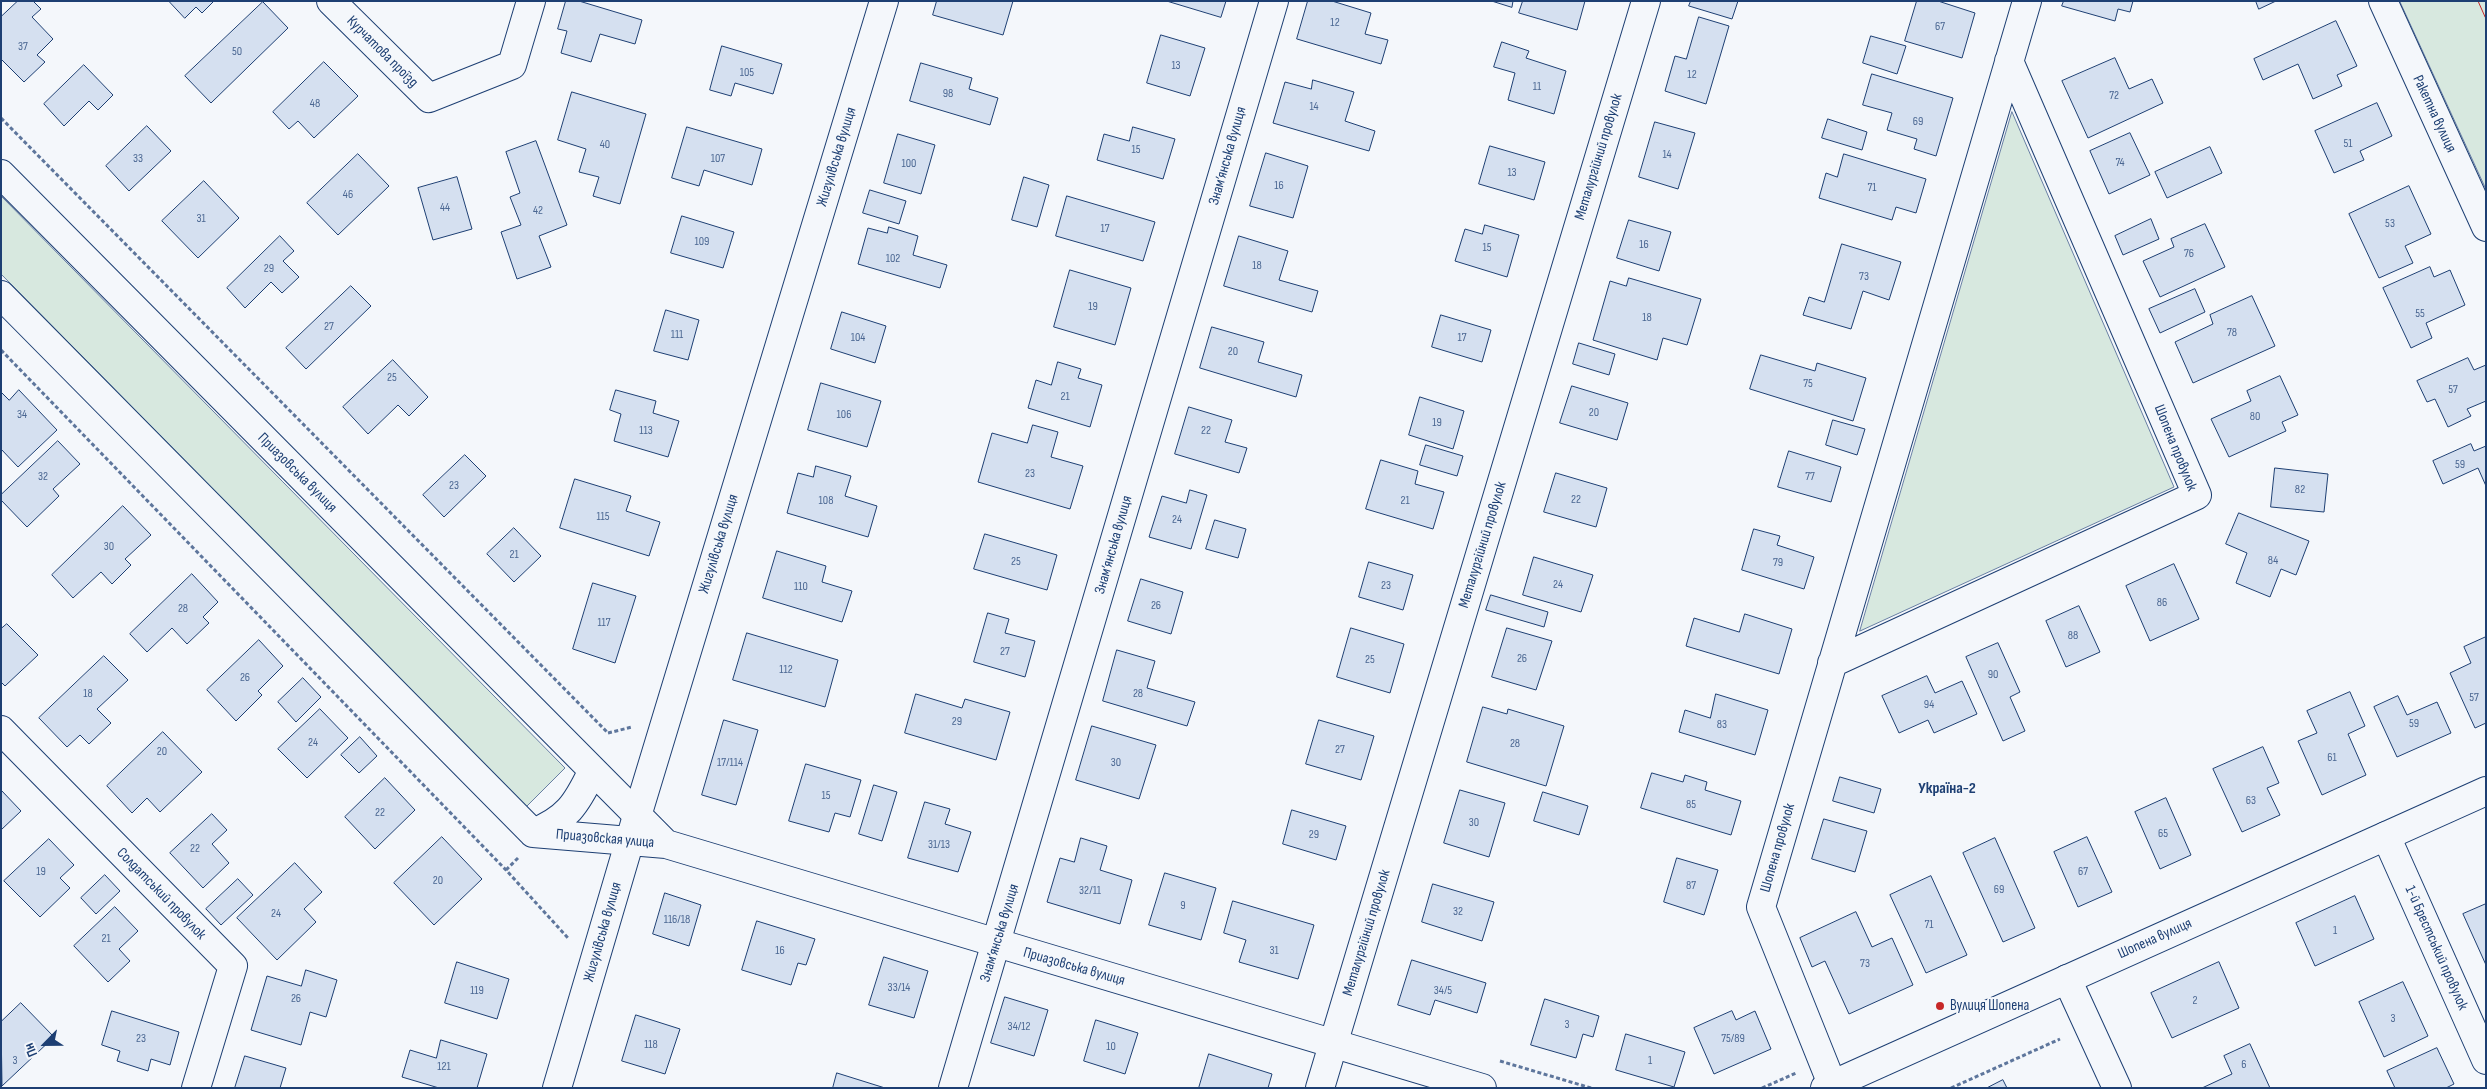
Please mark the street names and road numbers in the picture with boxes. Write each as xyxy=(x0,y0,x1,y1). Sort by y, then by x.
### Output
street label: Курчатова проїзд xyxy=(342,12,422,92)
street label: Ракетна вулиця xyxy=(2408,73,2460,155)
street label: Металургійний провулок xyxy=(1571,92,1627,222)
street label: Жигулівська вулиця xyxy=(813,105,861,209)
street label: Знам’янська вулиця xyxy=(1205,105,1251,207)
street label: Шопена провулок xyxy=(2150,402,2200,494)
street label: Приазовська вулиця xyxy=(253,429,341,517)
street label: Металургійний провулок xyxy=(1455,480,1511,610)
street label: Жигулівська вулиця xyxy=(695,492,743,596)
street label: Знам’янська вулиця xyxy=(1091,494,1137,596)
street label: Шопена провулок xyxy=(1757,802,1799,894)
street label: Приазовская улица xyxy=(555,826,655,852)
street label: Солдатський провулок xyxy=(113,844,209,944)
street label: Металургійний провулок xyxy=(1339,868,1395,998)
street label: Жигулівська вулиця xyxy=(580,880,626,984)
street label: Знам’янська вулиця xyxy=(977,882,1023,984)
street label: 1-й Брестський провулок xyxy=(2400,883,2472,1013)
street label: Шопена вулиця xyxy=(2115,915,2195,963)
street label: Приазовська вулиця xyxy=(1021,944,1127,990)

